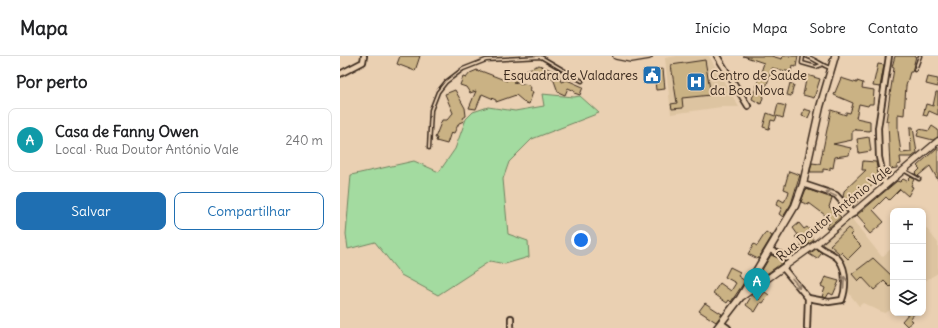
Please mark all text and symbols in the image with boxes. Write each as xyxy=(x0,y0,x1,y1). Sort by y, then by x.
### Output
text: Mapa xyxy=(20,16,68,40)
text: Início xyxy=(695,19,730,37)
text: Mapa xyxy=(752,19,788,37)
text: Sobre xyxy=(810,19,846,37)
text: Contato xyxy=(868,19,918,37)
public building icon: Esquadra de Valadares xyxy=(641,64,663,86)
place label: Esquadra de Valadares xyxy=(503,67,638,84)
place label: Centro de Saúde da Boa Nova xyxy=(710,67,807,99)
text: Por perto xyxy=(16,71,87,93)
hospital icon: Centro de Saúde da Boa Nova xyxy=(685,71,707,93)
text: Casa de Fanny Owen xyxy=(55,122,199,141)
text: A xyxy=(26,132,34,149)
text: 240 m xyxy=(286,132,323,149)
text: Local · Rua Doutor António Vale xyxy=(55,141,239,158)
street label: Rua Doutor António Vale xyxy=(773,161,895,265)
one-way arrow xyxy=(826,190,838,197)
button: Salvar xyxy=(16,192,166,230)
button: Compartilhar xyxy=(174,192,324,230)
map controls xyxy=(890,208,926,316)
button: + xyxy=(890,208,926,244)
your location xyxy=(571,230,591,250)
button: − xyxy=(890,244,926,280)
pin: A xyxy=(744,268,770,301)
one-way arrow xyxy=(841,276,848,289)
one-way arrow xyxy=(791,278,800,288)
button: layers xyxy=(890,280,926,316)

